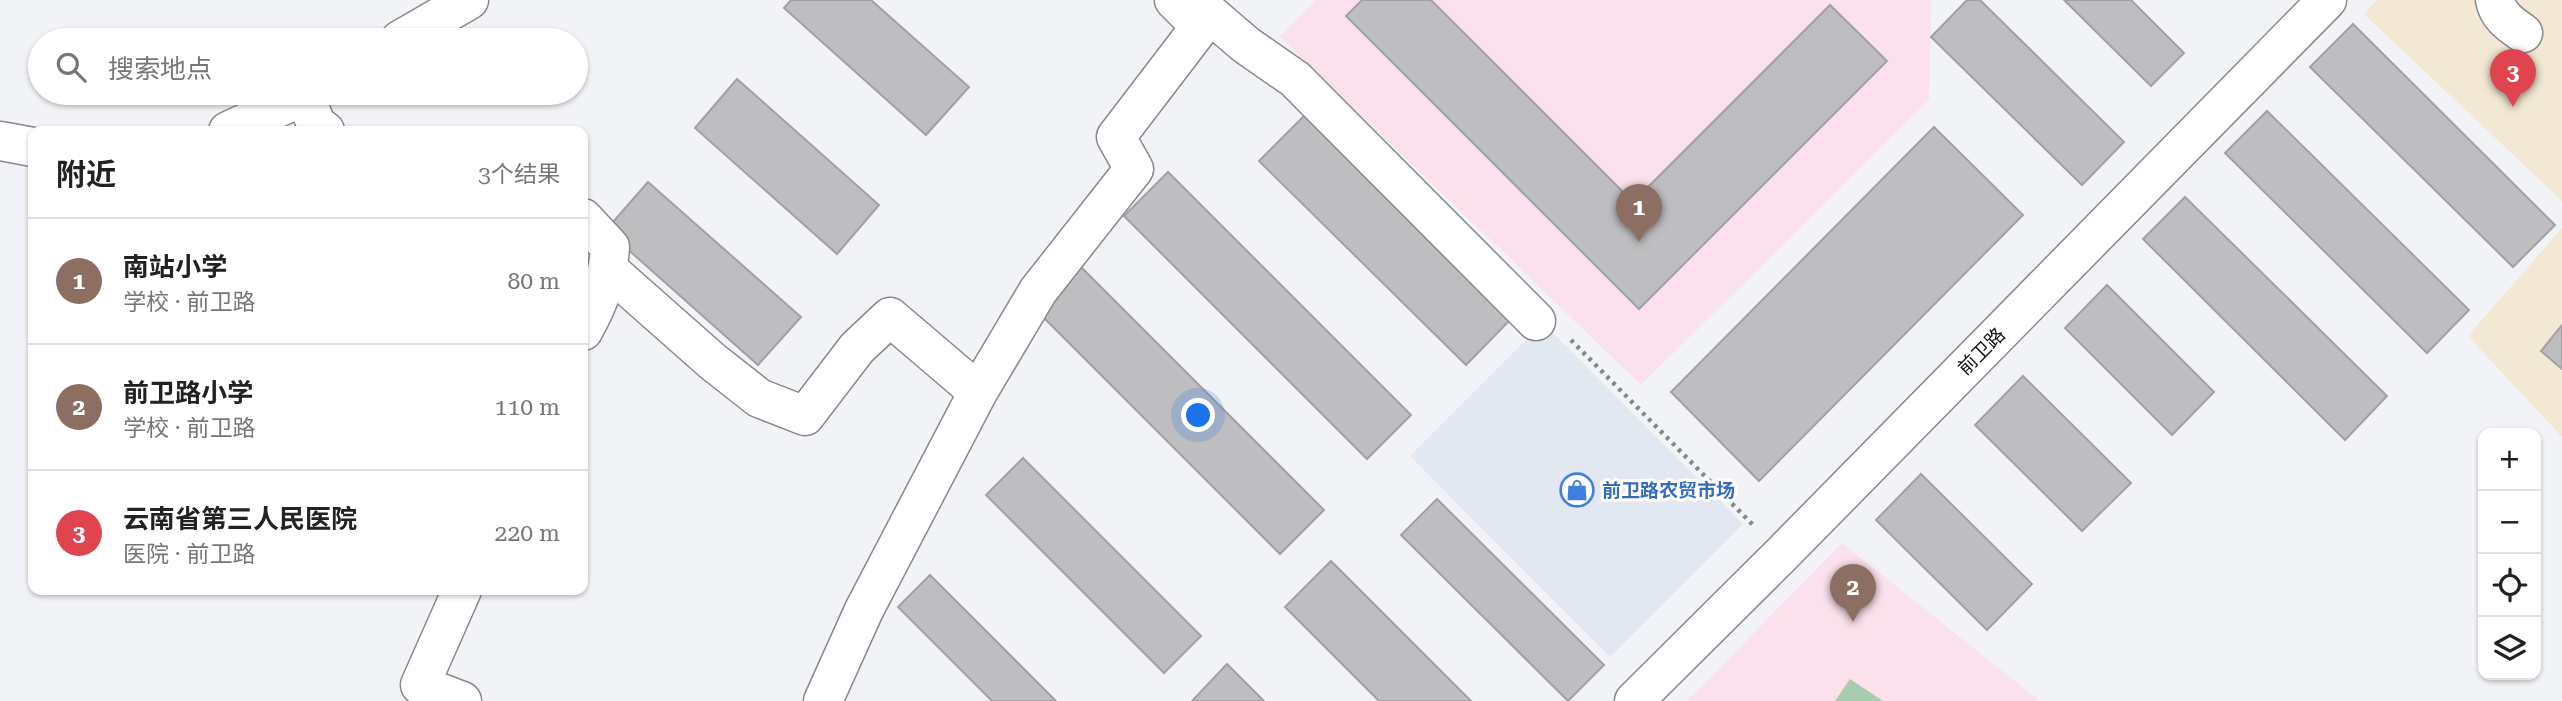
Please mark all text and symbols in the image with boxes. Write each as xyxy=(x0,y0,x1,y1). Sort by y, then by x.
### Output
search box xyxy=(28,28,588,105)
icon: search xyxy=(52,48,90,86)
pin: 3 xyxy=(2490,49,2536,107)
text: 搜索地点 xyxy=(108,54,212,84)
text: 附近 xyxy=(56,157,116,192)
text: 3个结果 xyxy=(478,161,560,188)
pin: 1 xyxy=(1616,184,1662,242)
text: 南站小学 xyxy=(123,252,227,282)
text: 1 xyxy=(73,268,85,295)
text: 80 m xyxy=(507,268,560,295)
text: 学校 · 前卫路 xyxy=(123,289,255,316)
street label: 前卫路 xyxy=(1953,323,2010,380)
text: 前卫路小学 xyxy=(123,378,253,408)
text: 2 xyxy=(73,394,85,421)
text: 110 m xyxy=(495,394,560,421)
your location xyxy=(1181,398,1215,432)
text: 学校 · 前卫路 xyxy=(123,415,255,442)
map controls xyxy=(2478,428,2541,680)
button: + xyxy=(2478,428,2541,491)
shop icon: 前卫路农贸市场 xyxy=(1558,471,1596,509)
place label: 前卫路农贸市场 xyxy=(1602,479,1735,502)
button: − xyxy=(2478,491,2541,554)
text: 云南省第三人民医院 xyxy=(123,504,357,534)
text: 3 xyxy=(73,520,85,547)
text: 220 m xyxy=(495,520,560,547)
text: 医院 · 前卫路 xyxy=(123,541,255,568)
button: locate xyxy=(2478,554,2541,617)
pin: 2 xyxy=(1830,564,1876,622)
button: layers xyxy=(2478,617,2541,680)

